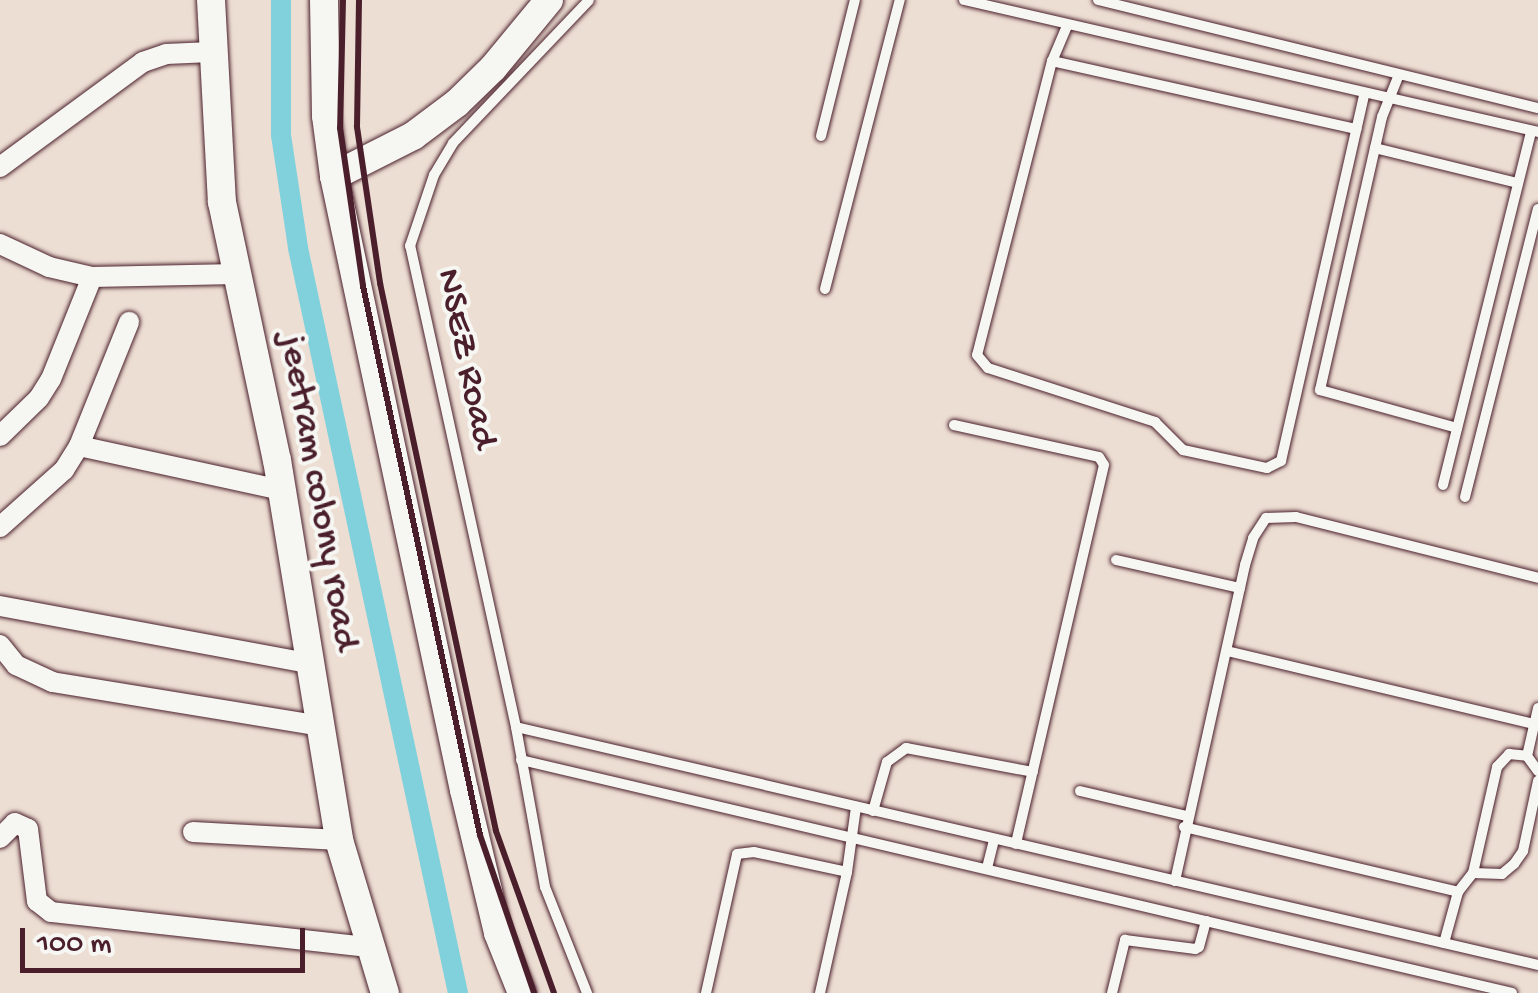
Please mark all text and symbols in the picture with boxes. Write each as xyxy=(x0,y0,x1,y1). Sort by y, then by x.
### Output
street label: NSEZ Road xyxy=(423,265,505,453)
street label: jeetram colony road xyxy=(267,332,367,654)
scale bar xyxy=(25,908,310,970)
text: 100 m xyxy=(37,928,112,963)

